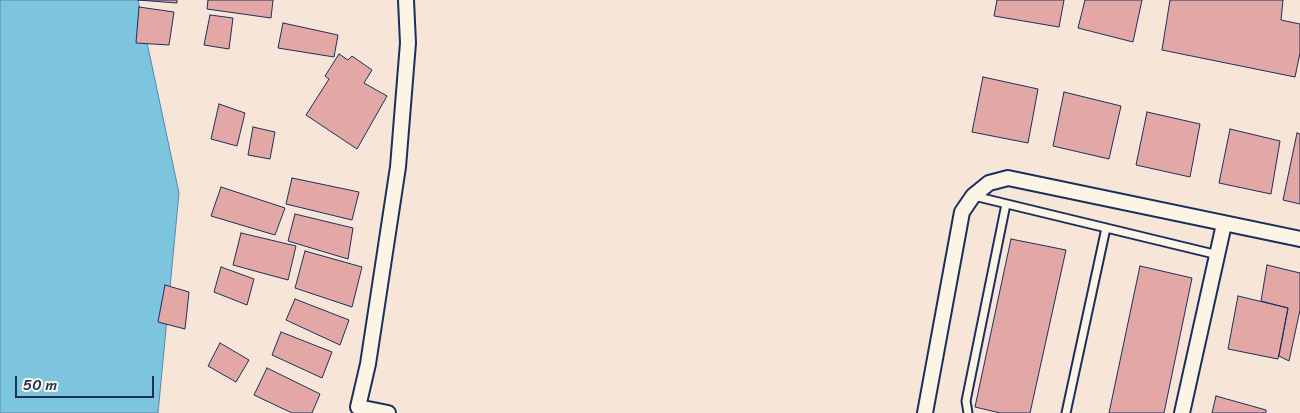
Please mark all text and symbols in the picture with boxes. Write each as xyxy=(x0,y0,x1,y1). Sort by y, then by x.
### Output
scale bar xyxy=(18,366,156,398)
text: 50 m xyxy=(23,372,57,398)

